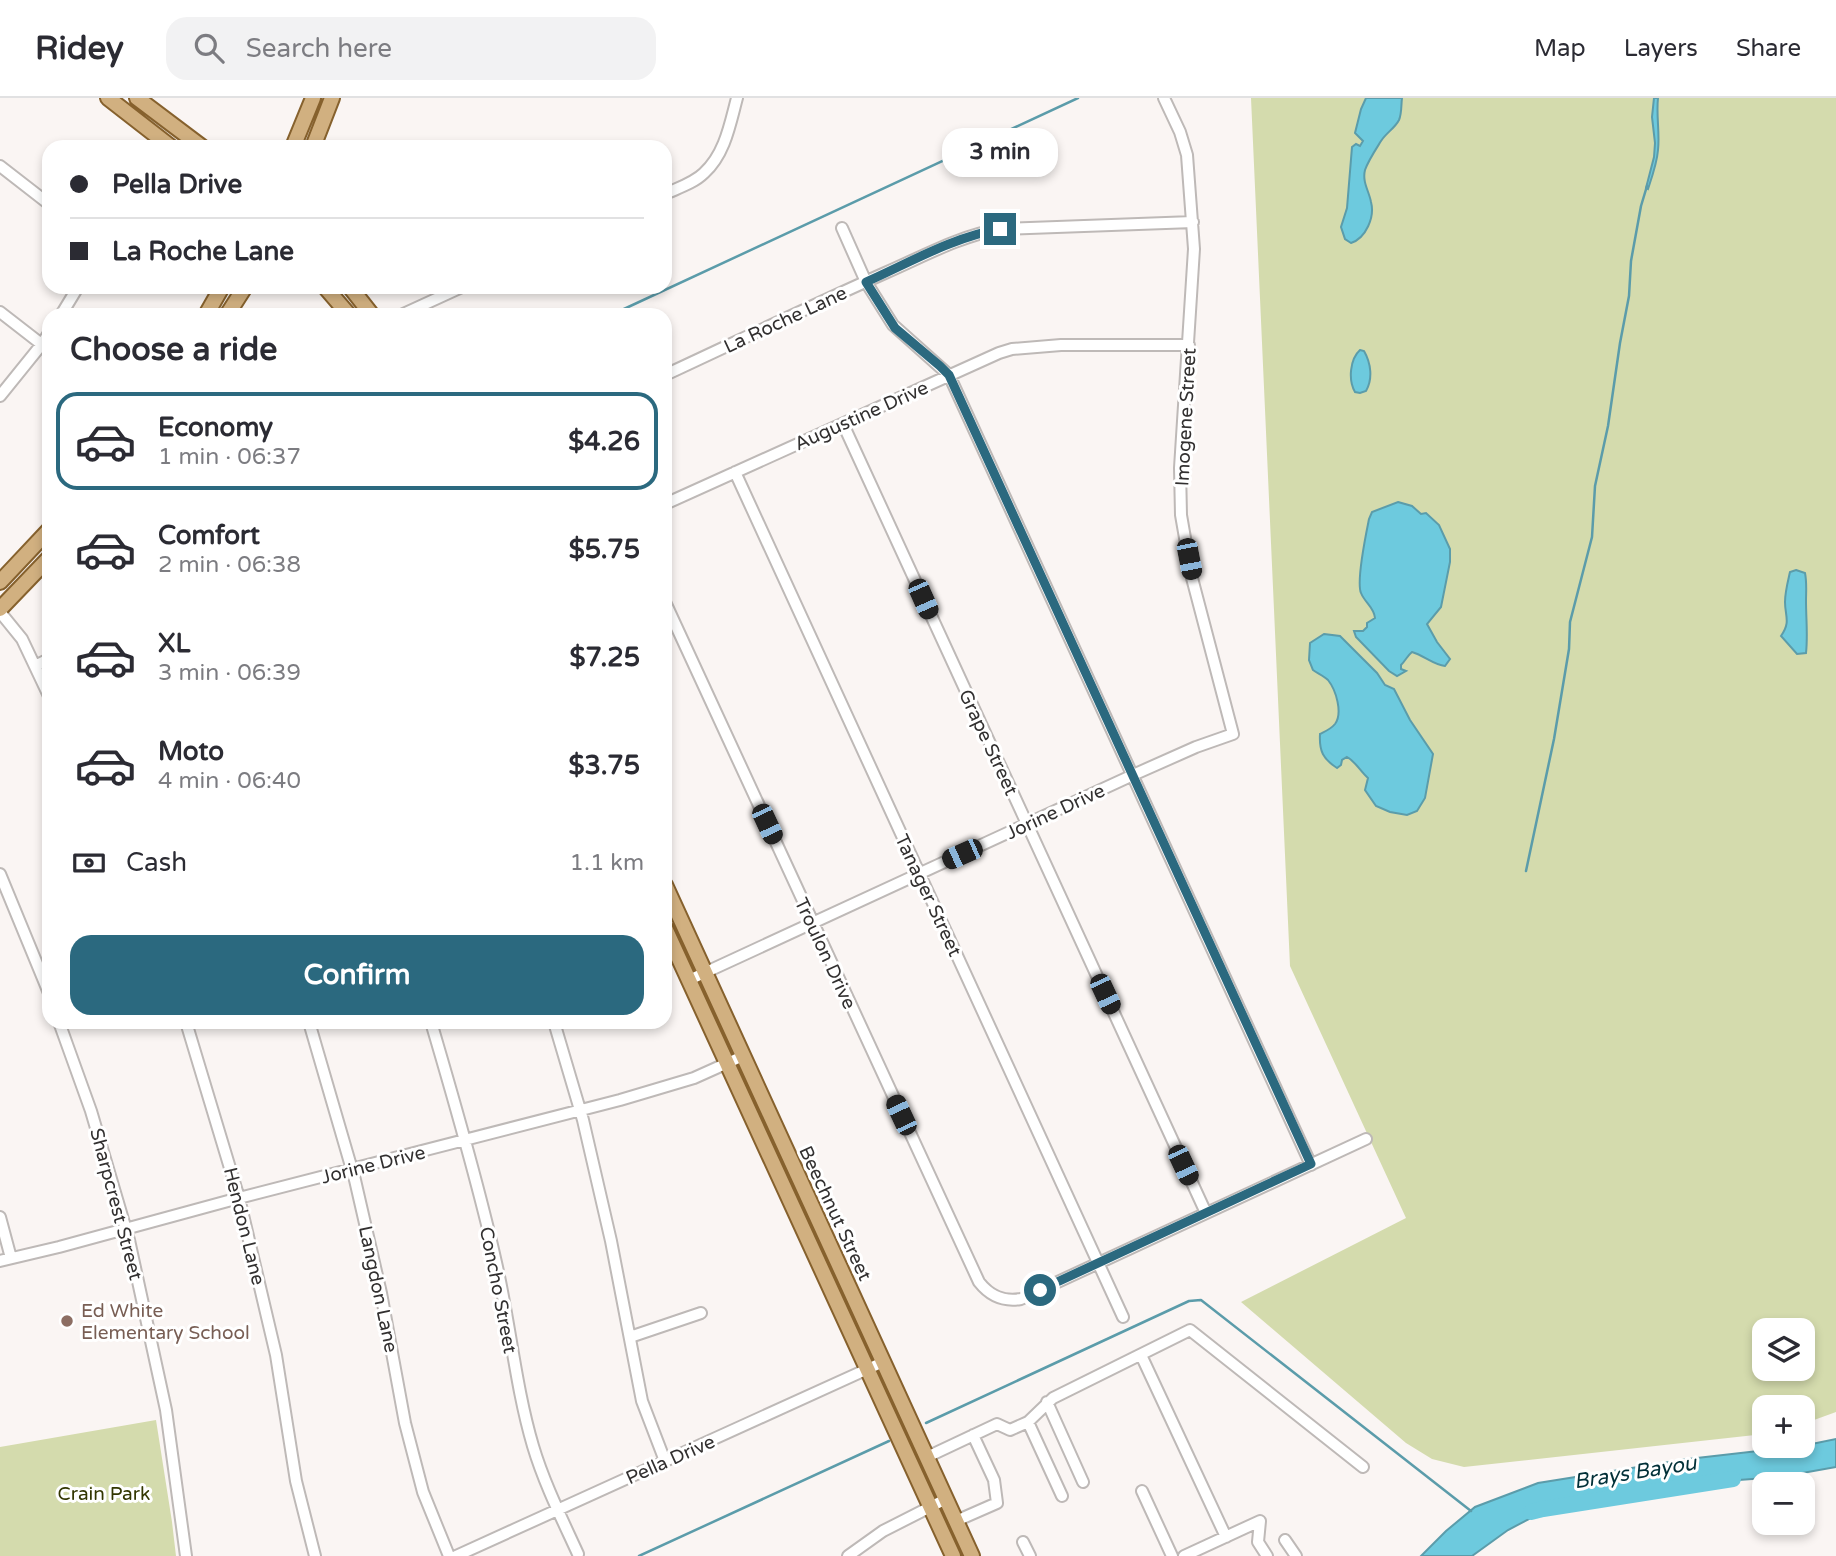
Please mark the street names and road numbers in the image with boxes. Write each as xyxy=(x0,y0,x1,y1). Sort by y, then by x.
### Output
street label: La Roche Lane xyxy=(721,282,850,358)
street label: Imogene Street xyxy=(1171,347,1201,487)
street label: Augustine Drive xyxy=(791,377,932,455)
street label: Grape Street xyxy=(954,686,1022,799)
street label: Jorine Drive xyxy=(1003,779,1108,844)
street label: Tanager Street xyxy=(890,831,966,960)
street label: Troulon Drive xyxy=(790,894,860,1013)
street label: Sharpcrest Street xyxy=(85,1126,147,1283)
street label: Jorine Drive xyxy=(319,1141,428,1189)
street label: Beechnut Street xyxy=(794,1143,876,1284)
street label: Hendon Lane xyxy=(219,1165,269,1287)
street label: Langdon Lane xyxy=(354,1224,402,1355)
street label: Concho Street xyxy=(475,1225,521,1355)
street label: Pella Drive xyxy=(622,1431,718,1489)

